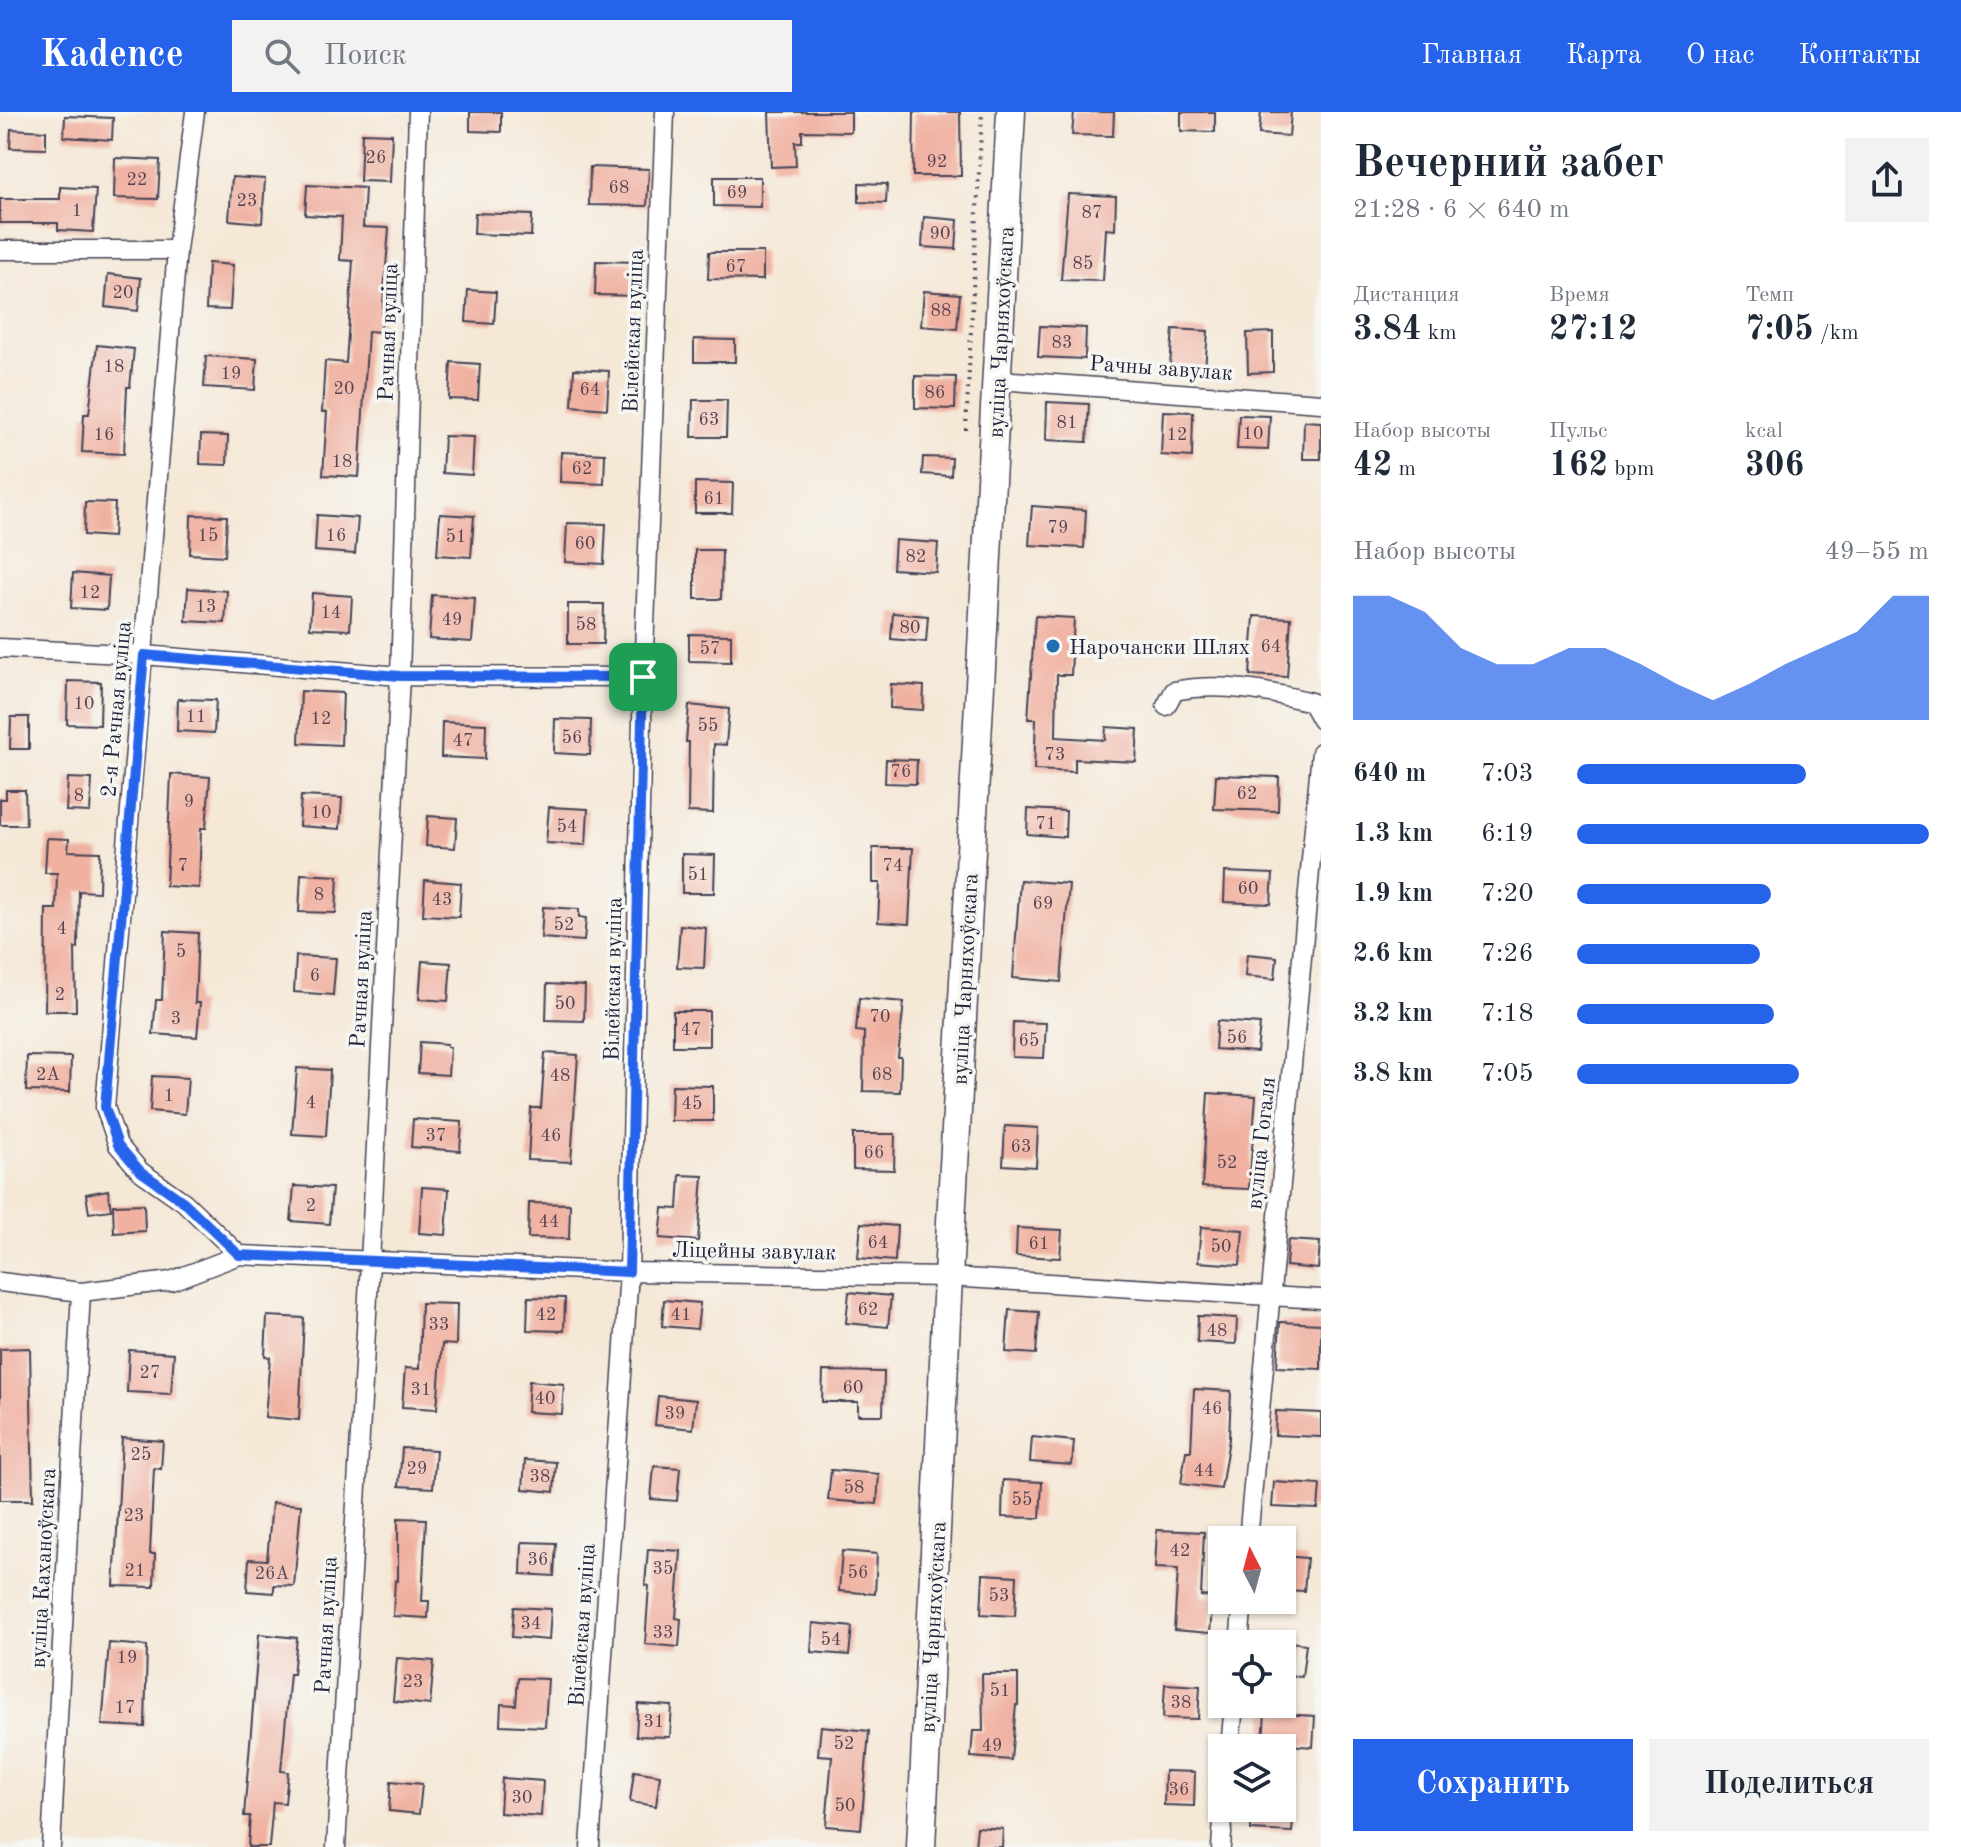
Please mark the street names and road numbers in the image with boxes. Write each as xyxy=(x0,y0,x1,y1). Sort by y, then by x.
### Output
street label: вуліца Чарняхоўскага xyxy=(985,225,1019,439)
street label: Вілейская вуліца xyxy=(620,249,648,414)
street label: Рачная вуліца xyxy=(376,262,402,402)
street label: Рачны завулак xyxy=(1088,353,1233,385)
street label: 2-я Рачная вуліца xyxy=(98,620,136,798)
street label: вуліца Чарняхоўскага xyxy=(949,872,983,1086)
street label: Вілейская вуліца xyxy=(602,897,626,1061)
street label: Рачная вуліца xyxy=(347,909,377,1049)
street label: вуліца Гогаля xyxy=(1244,1076,1280,1211)
street label: Ліцейны завулак xyxy=(672,1240,836,1264)
street label: вуліца Каханоўскага xyxy=(28,1467,60,1669)
street label: вуліца Чарняхоўскага xyxy=(917,1520,951,1734)
street label: Вілейская вуліца xyxy=(566,1542,600,1708)
street label: Рачная вуліца xyxy=(312,1555,342,1695)

